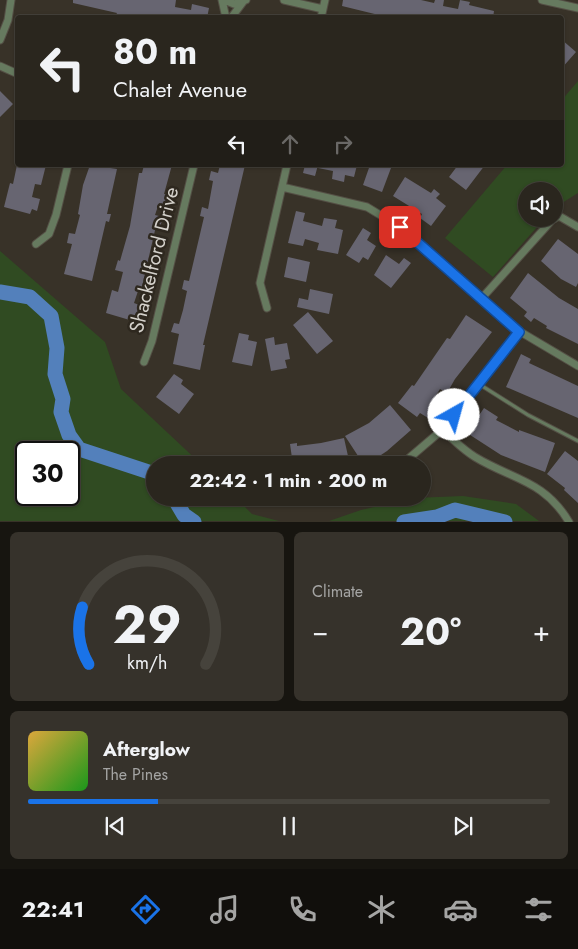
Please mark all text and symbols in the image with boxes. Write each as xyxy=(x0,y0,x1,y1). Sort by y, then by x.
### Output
text: 80 m xyxy=(113,27,197,77)
icon: left xyxy=(30,35,95,100)
text: Chalet Avenue xyxy=(113,73,247,105)
icon: left xyxy=(223,130,251,158)
icon: ahead xyxy=(276,130,304,158)
icon: right xyxy=(329,130,357,158)
map controls xyxy=(518,182,563,227)
button: sound xyxy=(518,182,563,227)
street label: Shackelford Drive xyxy=(122,184,186,336)
pin xyxy=(379,206,421,248)
icon: arrive xyxy=(386,213,414,241)
position arrow xyxy=(427,388,479,440)
speed limit sign: 30 xyxy=(15,441,80,506)
text: 22:42 · 1 min · 200 m xyxy=(190,467,387,494)
text: Climate xyxy=(312,580,363,603)
text: 29 xyxy=(113,587,181,663)
text: 20° xyxy=(400,604,461,659)
text: − xyxy=(312,611,329,652)
text: + xyxy=(533,611,550,652)
text: km/h xyxy=(127,650,167,676)
text: Afterglow xyxy=(103,736,190,763)
text: The Pines xyxy=(103,763,168,786)
icon: previous xyxy=(101,812,129,840)
icon: pause xyxy=(275,812,303,840)
icon: next xyxy=(449,812,477,840)
icon: directions xyxy=(128,892,163,927)
icon: music xyxy=(207,892,242,927)
icon: phone xyxy=(285,892,320,927)
icon: climate xyxy=(364,892,399,927)
icon: car xyxy=(443,892,478,927)
icon: filters xyxy=(521,892,556,927)
text: 22:41 xyxy=(22,893,84,925)

